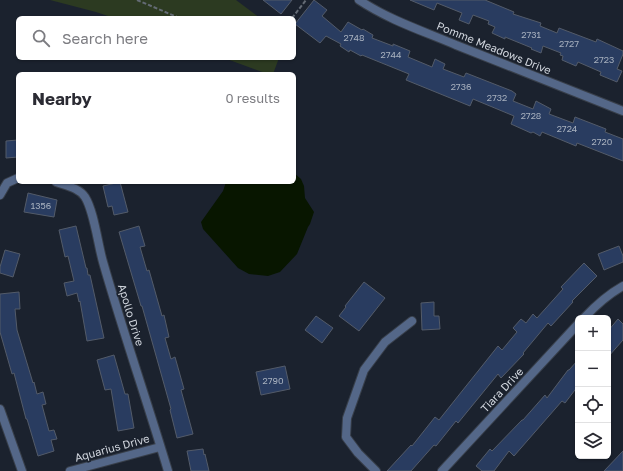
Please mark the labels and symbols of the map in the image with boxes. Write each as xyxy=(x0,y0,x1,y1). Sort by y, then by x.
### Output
street label: Pomme Meadows Drive xyxy=(435,19,553,76)
house number: 2731 xyxy=(521,29,541,40)
house number: 2748 xyxy=(344,32,364,43)
house number: 2727 xyxy=(559,38,579,49)
house number: 2744 xyxy=(381,49,402,60)
house number: 2723 xyxy=(594,54,614,65)
house number: 2736 xyxy=(451,81,471,92)
house number: 2732 xyxy=(487,92,507,103)
house number: 2728 xyxy=(521,110,541,121)
house number: 2724 xyxy=(557,123,578,134)
house number: 2720 xyxy=(592,136,613,147)
house number: 1356 xyxy=(31,200,51,211)
street label: Apollo Drive xyxy=(116,282,147,347)
street label: Tiara Drive xyxy=(478,365,526,415)
house number: 2790 xyxy=(262,375,284,386)
street label: Aquarius Drive xyxy=(73,431,151,464)

